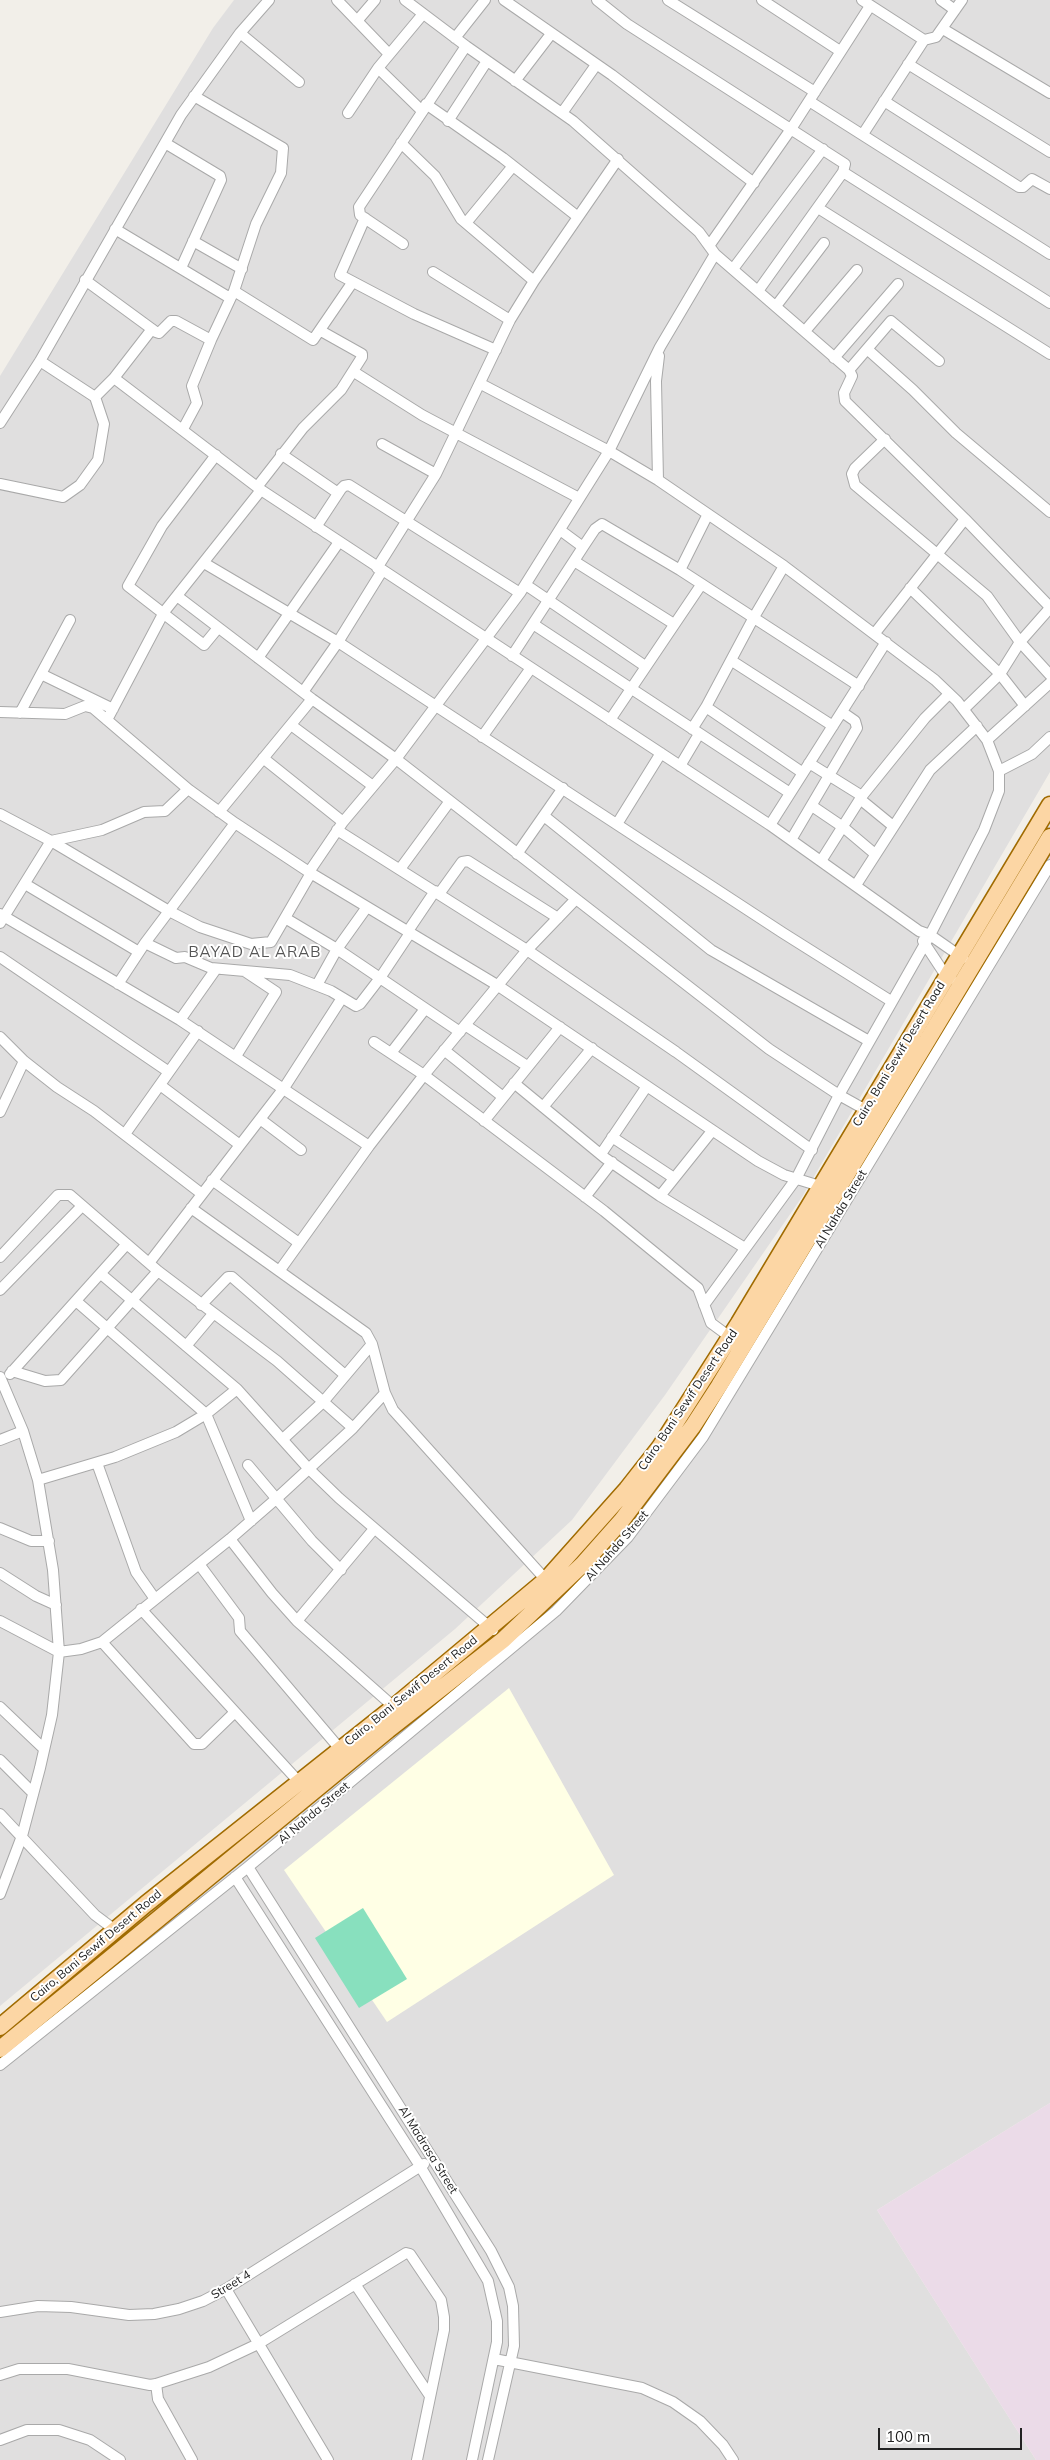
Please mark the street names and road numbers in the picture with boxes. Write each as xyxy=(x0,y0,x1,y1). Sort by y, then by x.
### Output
street label: Cairo, Bani Sewif Desert Road xyxy=(850,979,948,1129)
street label: Al Nahda Street xyxy=(812,1167,870,1251)
street label: Cairo, Bani Sewif Desert Road xyxy=(635,1327,741,1473)
street label: Al Nahda Street xyxy=(582,1508,652,1584)
street label: Cairo, Bani Sewif Desert Road xyxy=(342,1633,480,1749)
street label: Al Nahda Street xyxy=(275,1779,353,1847)
street label: Cairo, Bani Sewif Desert Road xyxy=(27,1887,165,2005)
street label: Al Madrasa Street xyxy=(395,2104,461,2196)
street label: Street 4 xyxy=(209,2268,253,2302)

